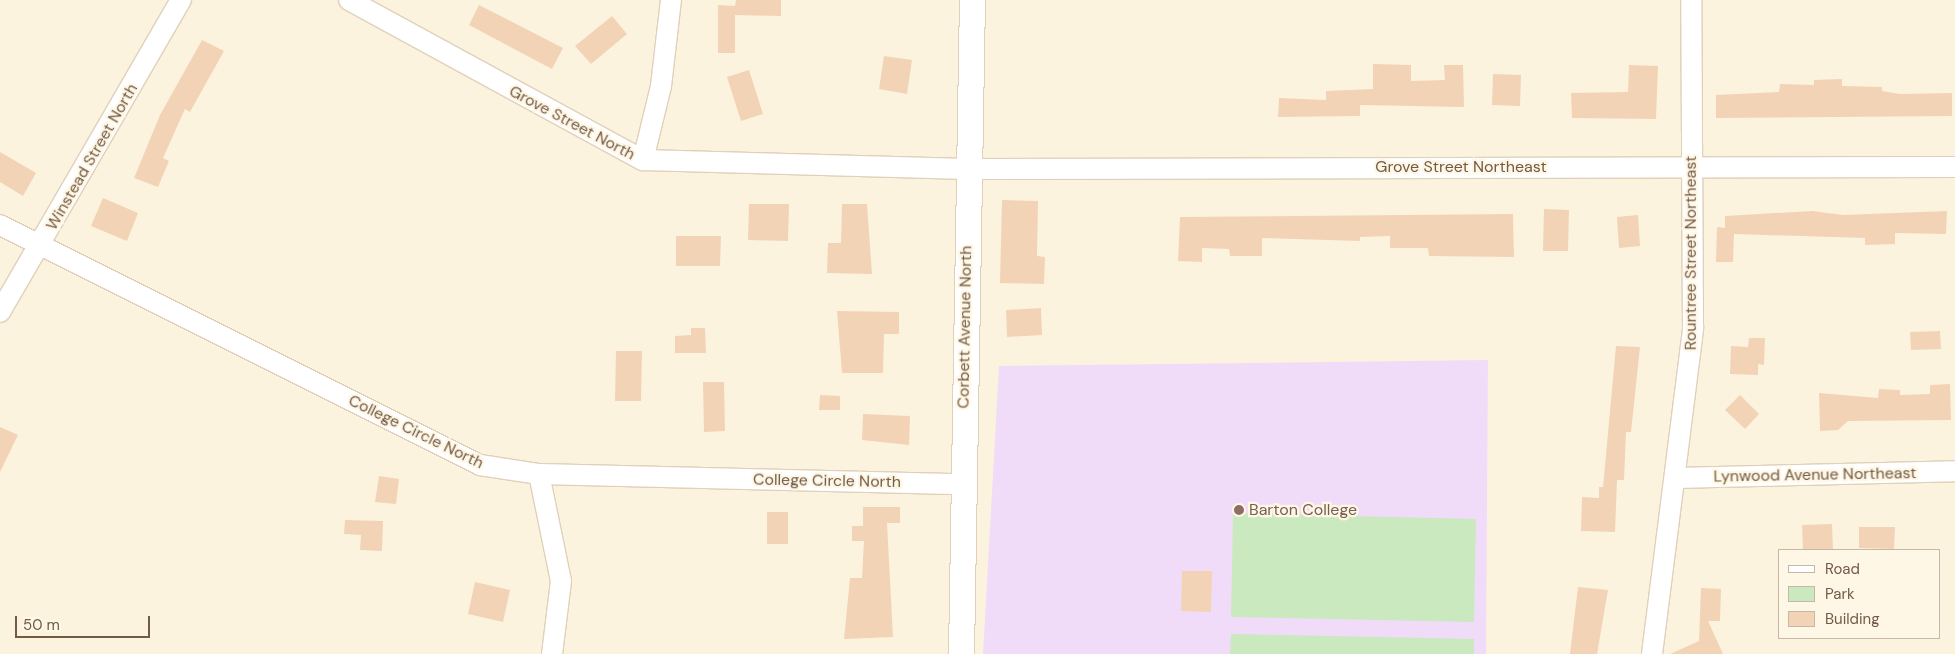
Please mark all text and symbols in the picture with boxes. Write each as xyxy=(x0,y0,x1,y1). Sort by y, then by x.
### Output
street label: Winstead Street North xyxy=(42,80,142,234)
street label: Grove Street North xyxy=(506,82,638,164)
street label: Rountree Street Northeast xyxy=(1681,156,1701,350)
street label: Grove Street Northeast xyxy=(1375,157,1547,177)
street label: Corbett Avenue North xyxy=(954,245,976,409)
street label: College Circle North xyxy=(345,391,487,473)
street label: Lynwood Avenue Northeast xyxy=(1713,464,1917,486)
street label: College Circle North xyxy=(753,470,901,492)
place label: Barton College xyxy=(1249,500,1357,520)
marker: Barton College xyxy=(1233,504,1245,516)
legend xyxy=(1778,549,1940,639)
text: Road xyxy=(1825,559,1860,579)
text: Park xyxy=(1825,584,1855,604)
scale bar xyxy=(18,606,152,638)
text: Building xyxy=(1825,609,1880,629)
text: 50 m xyxy=(23,615,60,635)

